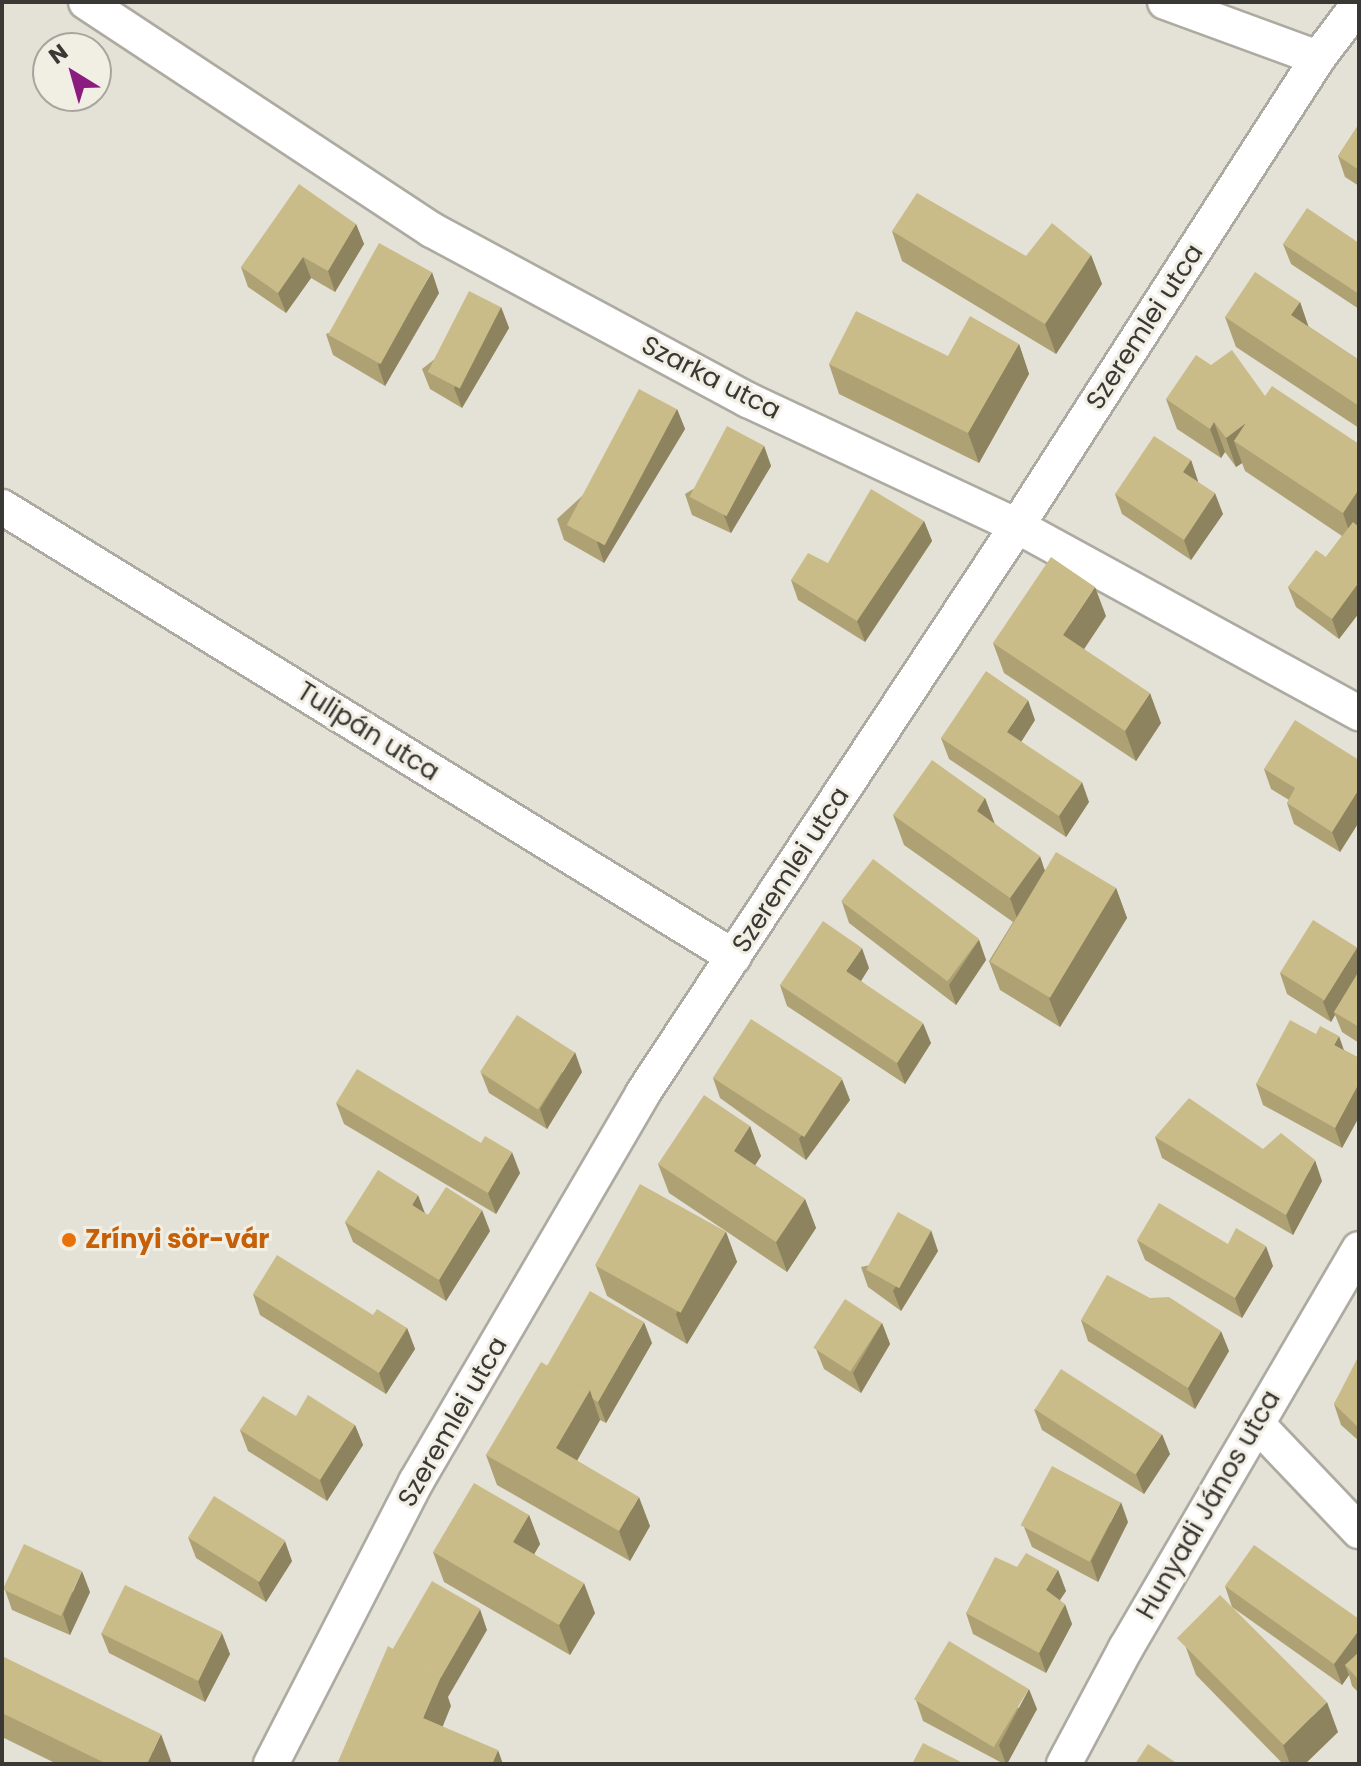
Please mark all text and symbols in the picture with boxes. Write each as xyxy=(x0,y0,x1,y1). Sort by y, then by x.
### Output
north arrow xyxy=(32,32,112,112)
text: N xyxy=(43,37,74,71)
street label: Szeremlei utca xyxy=(1080,238,1210,416)
street label: Szarka utca xyxy=(636,330,786,426)
street label: Tulipán utca xyxy=(291,676,445,788)
street label: Szeremlei utca xyxy=(726,781,856,959)
place label: Zrínyi sör-vár xyxy=(85,1224,269,1256)
marker: Zrínyi sör-vár xyxy=(60,1231,78,1249)
street label: Szeremlei utca xyxy=(392,1331,514,1513)
street label: Hunyadi János utca xyxy=(1131,1385,1287,1625)

